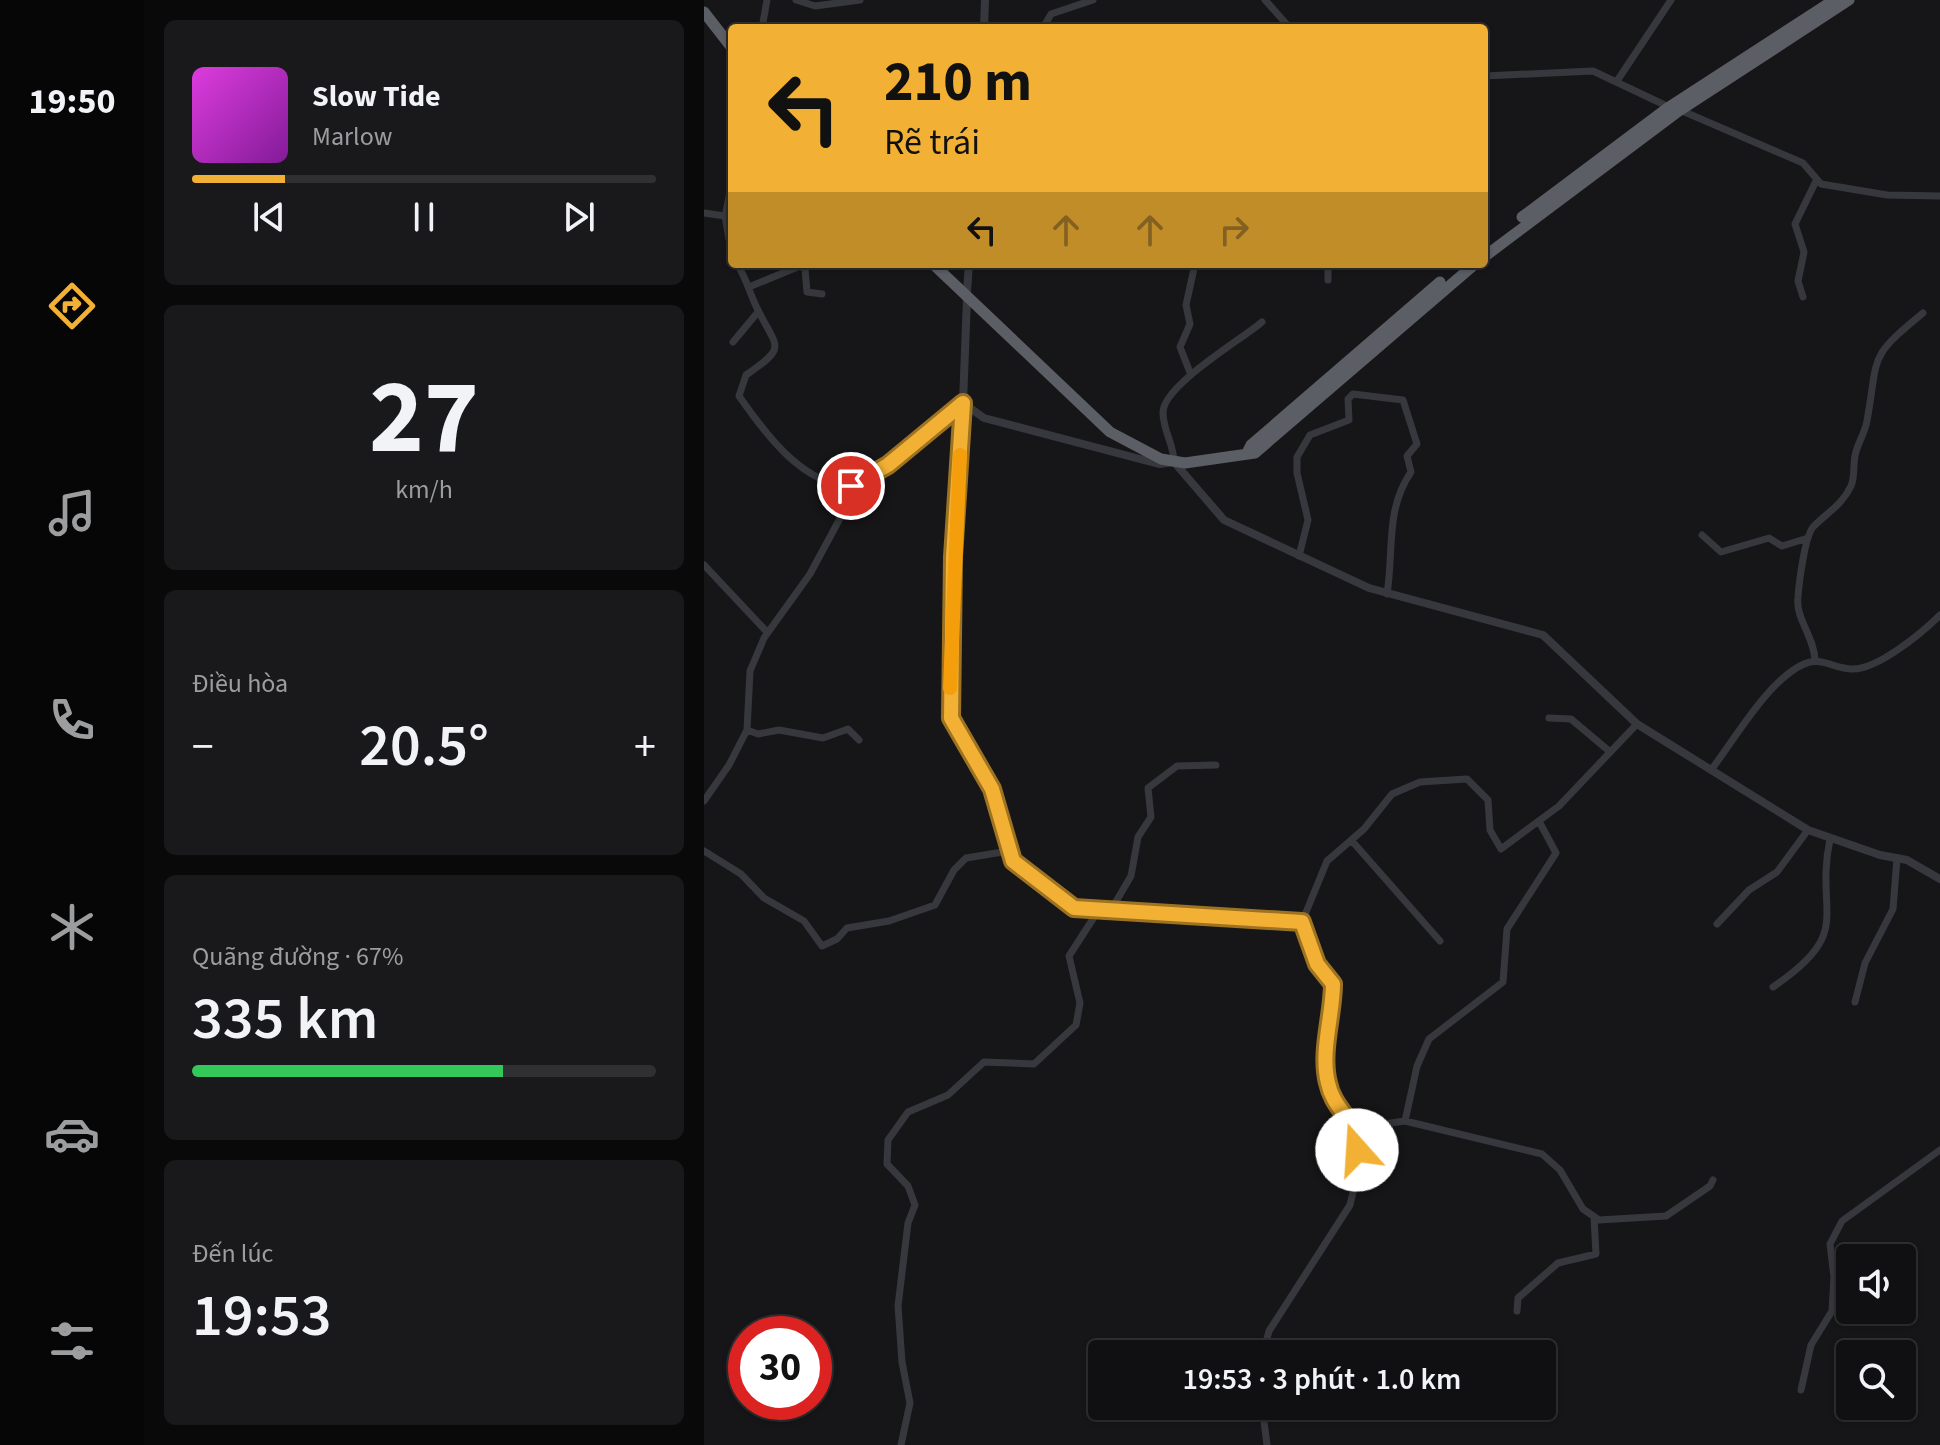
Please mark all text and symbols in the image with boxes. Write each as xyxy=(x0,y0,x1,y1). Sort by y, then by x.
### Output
text: 210 m xyxy=(884,43,1032,122)
icon: left xyxy=(752,56,856,160)
text: Slow Tide xyxy=(312,75,441,118)
text: 19:50 xyxy=(29,76,115,127)
text: Rẽ trái xyxy=(884,117,980,168)
text: Marlow xyxy=(312,118,392,155)
icon: previous xyxy=(247,195,291,239)
icon: pause xyxy=(402,195,446,239)
icon: next xyxy=(557,195,601,239)
icon: left xyxy=(960,208,1004,252)
icon: ahead xyxy=(1044,208,1088,252)
icon: ahead xyxy=(1128,208,1172,252)
icon: right xyxy=(1212,208,1256,252)
icon: directions xyxy=(44,278,100,334)
text: 27 xyxy=(369,345,479,493)
pin xyxy=(817,452,885,520)
icon: arrive xyxy=(829,464,873,508)
text: km/h xyxy=(395,471,453,508)
icon: music xyxy=(44,485,100,541)
text: Điều hòa xyxy=(192,665,288,702)
icon: phone xyxy=(44,692,100,748)
text: 20.5° xyxy=(359,704,489,789)
text: − xyxy=(192,716,214,779)
text: + xyxy=(634,716,656,779)
icon: climate xyxy=(44,899,100,955)
text: Quãng đường · 67% xyxy=(192,938,403,975)
text: 335 km xyxy=(192,977,378,1062)
icon: car xyxy=(44,1106,100,1162)
position arrow xyxy=(1315,1108,1399,1192)
text: Đến lúc xyxy=(192,1235,273,1272)
map controls xyxy=(1836,1244,1916,1420)
button: sound xyxy=(1836,1244,1916,1324)
text: 19:53 xyxy=(192,1274,332,1359)
icon: filters xyxy=(44,1313,100,1369)
speed limit sign: 30 xyxy=(728,1316,832,1420)
button: search xyxy=(1836,1340,1916,1420)
text: 19:53 · 3 phút · 1.0 km xyxy=(1183,1358,1461,1401)

